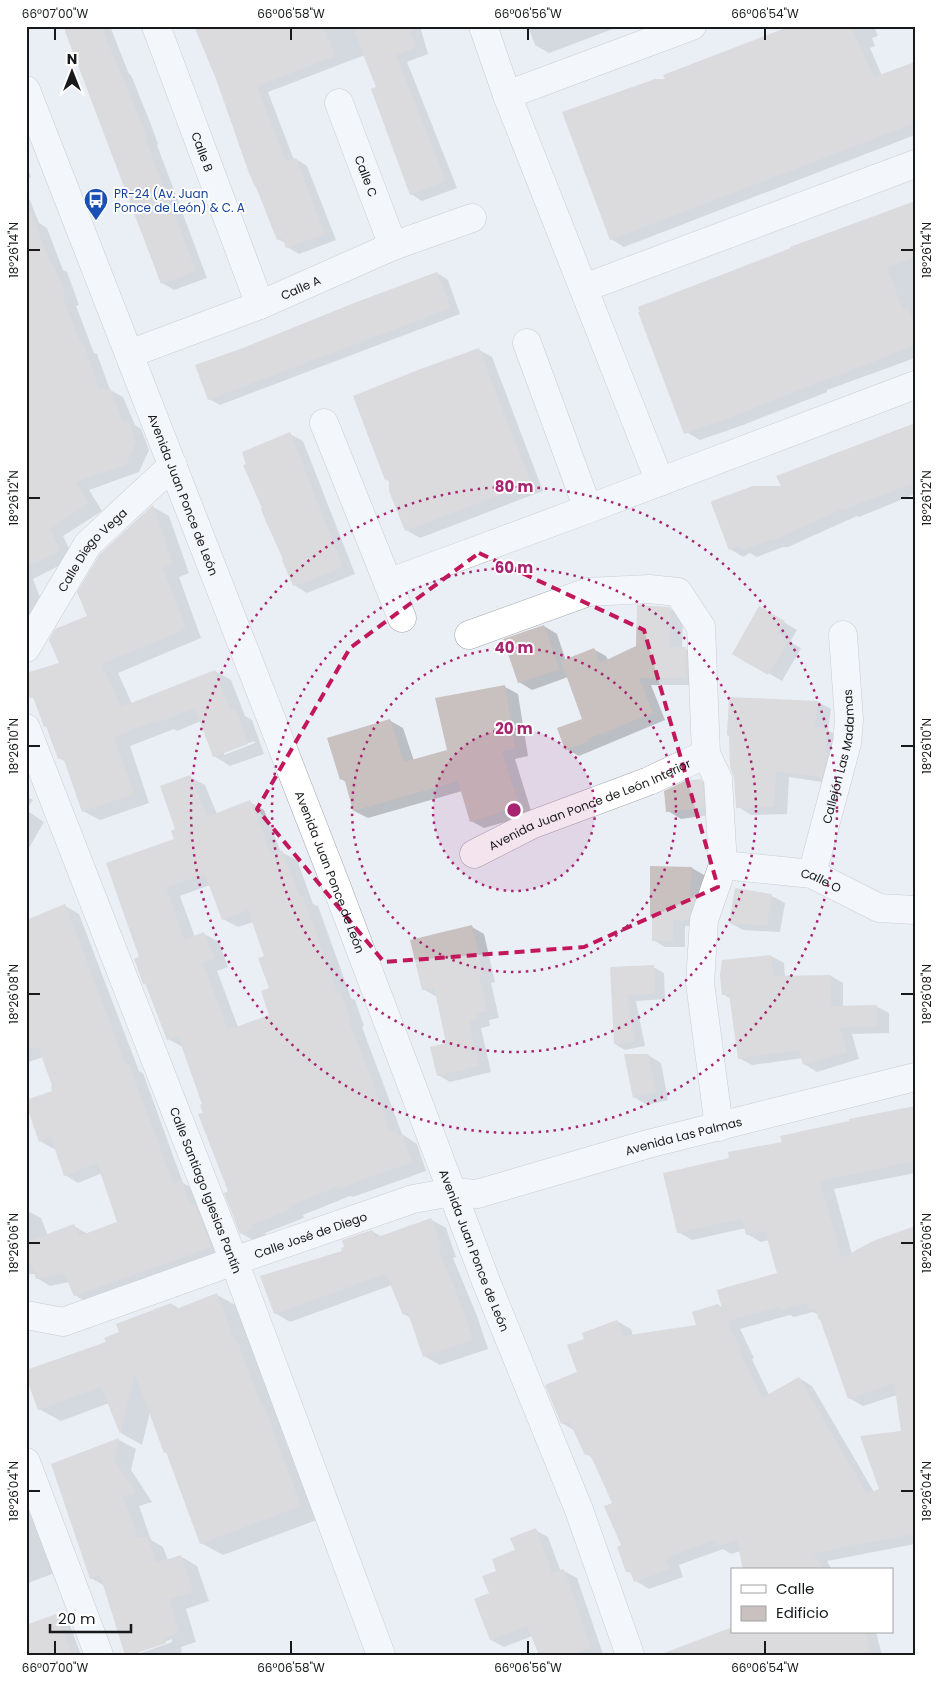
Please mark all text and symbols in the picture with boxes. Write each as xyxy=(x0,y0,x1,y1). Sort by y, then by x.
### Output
text: 66°07'00"W xyxy=(22,5,89,22)
text: 66°06'58"W xyxy=(257,5,325,22)
text: 66°06'56"W xyxy=(494,5,562,22)
text: 66°06'54"W xyxy=(731,5,799,22)
north arrow xyxy=(48,48,98,98)
text: N xyxy=(67,49,77,69)
street label: Calle B xyxy=(188,129,218,174)
street label: Calle C xyxy=(351,153,382,199)
place label: PR-24 (Av. Juan Ponce de León) & C. A xyxy=(114,185,245,216)
bus stop icon: PR-24 (Av. Juan Ponce de León) & C. A xyxy=(83,187,109,221)
text: 18°26'14"N xyxy=(5,222,22,278)
text: 18°26'14"N xyxy=(918,222,935,278)
street label: Calle A xyxy=(278,271,323,303)
street label: Avenida Juan Ponce de León xyxy=(144,411,223,578)
text: 18°26'12"N xyxy=(5,470,22,526)
text: 18°26'12"N xyxy=(918,470,935,526)
text: 80 m xyxy=(495,476,533,497)
street label: Calle Diego Vega xyxy=(53,504,130,595)
text: 60 m xyxy=(495,557,533,578)
text: 40 m xyxy=(494,637,534,658)
street label: Callejón Las Madamas xyxy=(817,689,858,825)
text: 18°26'10"N xyxy=(5,718,22,774)
text: 20 m xyxy=(495,718,533,739)
text: 18°26'10"N xyxy=(918,718,935,774)
street label: Avenida Juan Ponce de León Interior xyxy=(485,754,694,854)
street label: Avenida Juan Ponce de León xyxy=(291,788,369,955)
centre of rings xyxy=(505,801,523,819)
street label: Calle O xyxy=(800,864,845,896)
text: 18°26'08"N xyxy=(5,964,22,1024)
text: 18°26'08"N xyxy=(918,964,935,1024)
street label: Calle Santiago Iglesias Pantín xyxy=(166,1104,246,1276)
street label: Avenida Las Palmas xyxy=(623,1112,744,1159)
street label: Avenida Juan Ponce de León xyxy=(436,1167,514,1334)
street label: Calle José de Diego xyxy=(252,1207,369,1262)
text: 18°26'06"N xyxy=(5,1213,22,1273)
text: 18°26'06"N xyxy=(918,1213,935,1273)
text: 18°26'04"N xyxy=(5,1461,22,1521)
text: 18°26'04"N xyxy=(918,1461,935,1521)
legend xyxy=(731,1568,894,1634)
text: Calle xyxy=(776,1578,814,1599)
scale bar xyxy=(50,1601,131,1633)
text: Edificio xyxy=(776,1602,829,1623)
text: 20 m xyxy=(58,1608,96,1629)
text: 66°07'00"W xyxy=(22,1659,89,1676)
text: 66°06'58"W xyxy=(257,1659,325,1676)
text: 66°06'56"W xyxy=(494,1659,562,1676)
text: 66°06'54"W xyxy=(731,1659,799,1676)

